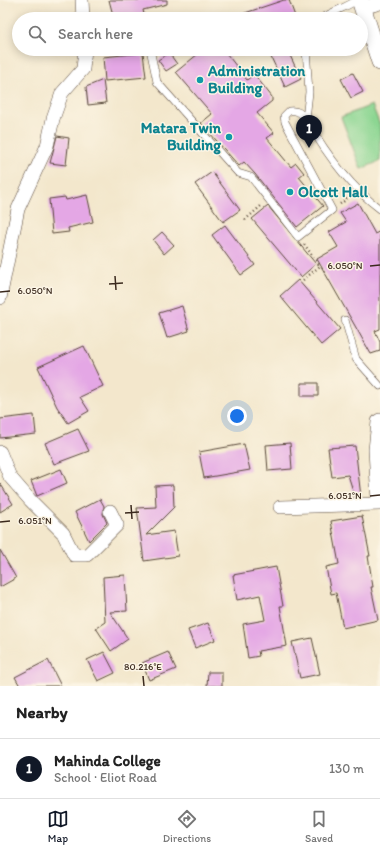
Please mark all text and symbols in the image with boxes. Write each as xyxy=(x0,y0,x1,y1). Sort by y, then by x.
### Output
search box xyxy=(12,12,368,56)
icon: search xyxy=(26,23,48,45)
text: Search here xyxy=(58,25,133,43)
place label: Administration Building xyxy=(207,62,306,98)
marker: Administration Building xyxy=(195,75,205,85)
pin: 1 xyxy=(296,115,322,148)
place label: Matara Twin Building xyxy=(141,119,222,155)
marker: Matara Twin Building xyxy=(224,132,234,142)
place label: Olcott Hall xyxy=(298,183,369,201)
marker: Olcott Hall xyxy=(285,187,295,197)
text: 6.050°N xyxy=(327,259,363,272)
text: 6.050°N xyxy=(17,284,53,297)
your location xyxy=(227,406,247,426)
text: 6.051°N xyxy=(328,489,362,502)
text: 6.051°N xyxy=(18,514,52,527)
text: 80.216°E xyxy=(124,660,162,673)
text: Nearby xyxy=(16,702,68,722)
text: Mahinda College xyxy=(54,752,161,770)
text: 1 xyxy=(26,761,32,776)
text: 130 m xyxy=(329,761,364,776)
text: School · Eliot Road xyxy=(54,770,157,785)
tab: Map xyxy=(47,808,69,845)
tab: Directions xyxy=(163,808,211,845)
tab: Saved xyxy=(305,808,333,845)

